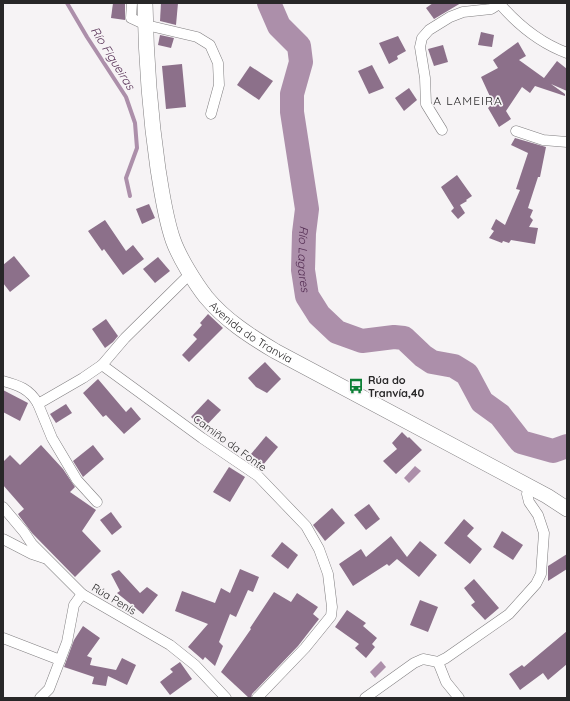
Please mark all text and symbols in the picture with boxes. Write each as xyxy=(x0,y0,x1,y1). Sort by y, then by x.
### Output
water label: Río Figueiras xyxy=(88,24,139,93)
district label: A LAMEIRA xyxy=(433,93,503,108)
water label: Río Lagares xyxy=(295,225,314,294)
street label: Avenida do Tranvia xyxy=(207,299,295,366)
place label: Rúa do Tranvía,40 xyxy=(368,373,424,400)
bus stop icon: Rúa do Tranvía,40 xyxy=(347,377,365,395)
street label: Camiño da Fonte xyxy=(190,412,270,474)
street label: Rúa Penís xyxy=(89,580,139,618)

